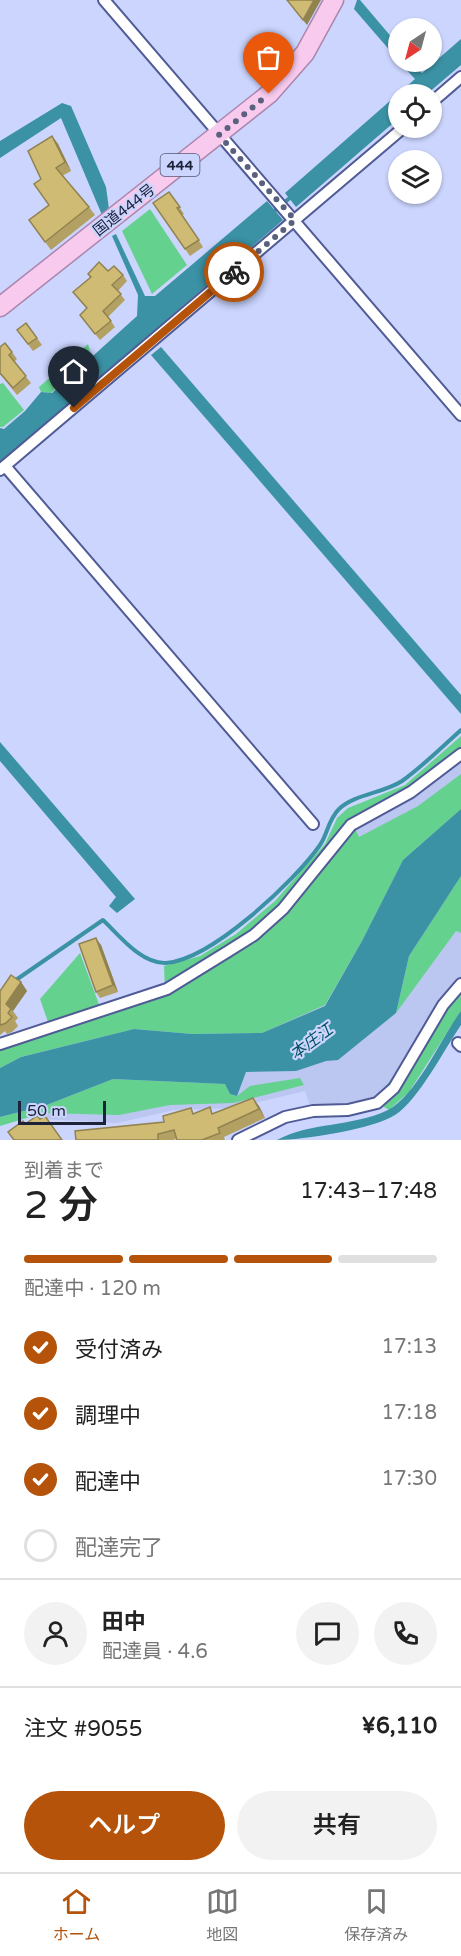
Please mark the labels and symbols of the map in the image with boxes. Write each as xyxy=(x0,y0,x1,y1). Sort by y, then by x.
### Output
north arrow xyxy=(388,18,442,72)
pin xyxy=(243,32,294,94)
road number: 444 xyxy=(160,154,200,176)
street label: 国道444号 xyxy=(90,180,158,240)
courier xyxy=(204,242,264,302)
pin xyxy=(48,346,99,408)
water label: 本庄江 xyxy=(286,1018,338,1064)
scale bar xyxy=(18,1098,106,1126)

